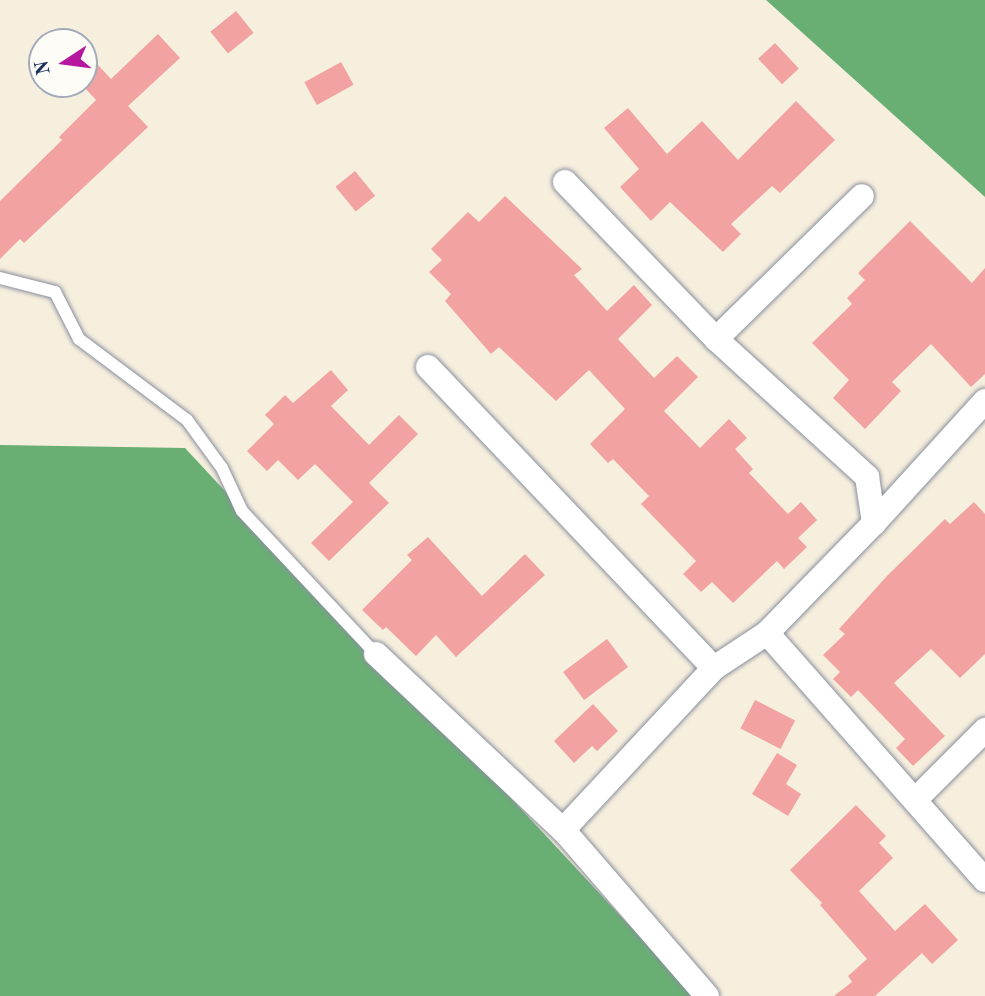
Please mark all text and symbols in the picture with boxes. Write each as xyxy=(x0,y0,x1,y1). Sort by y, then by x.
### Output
north arrow xyxy=(28,28,98,98)
text: N xyxy=(33,58,55,77)

